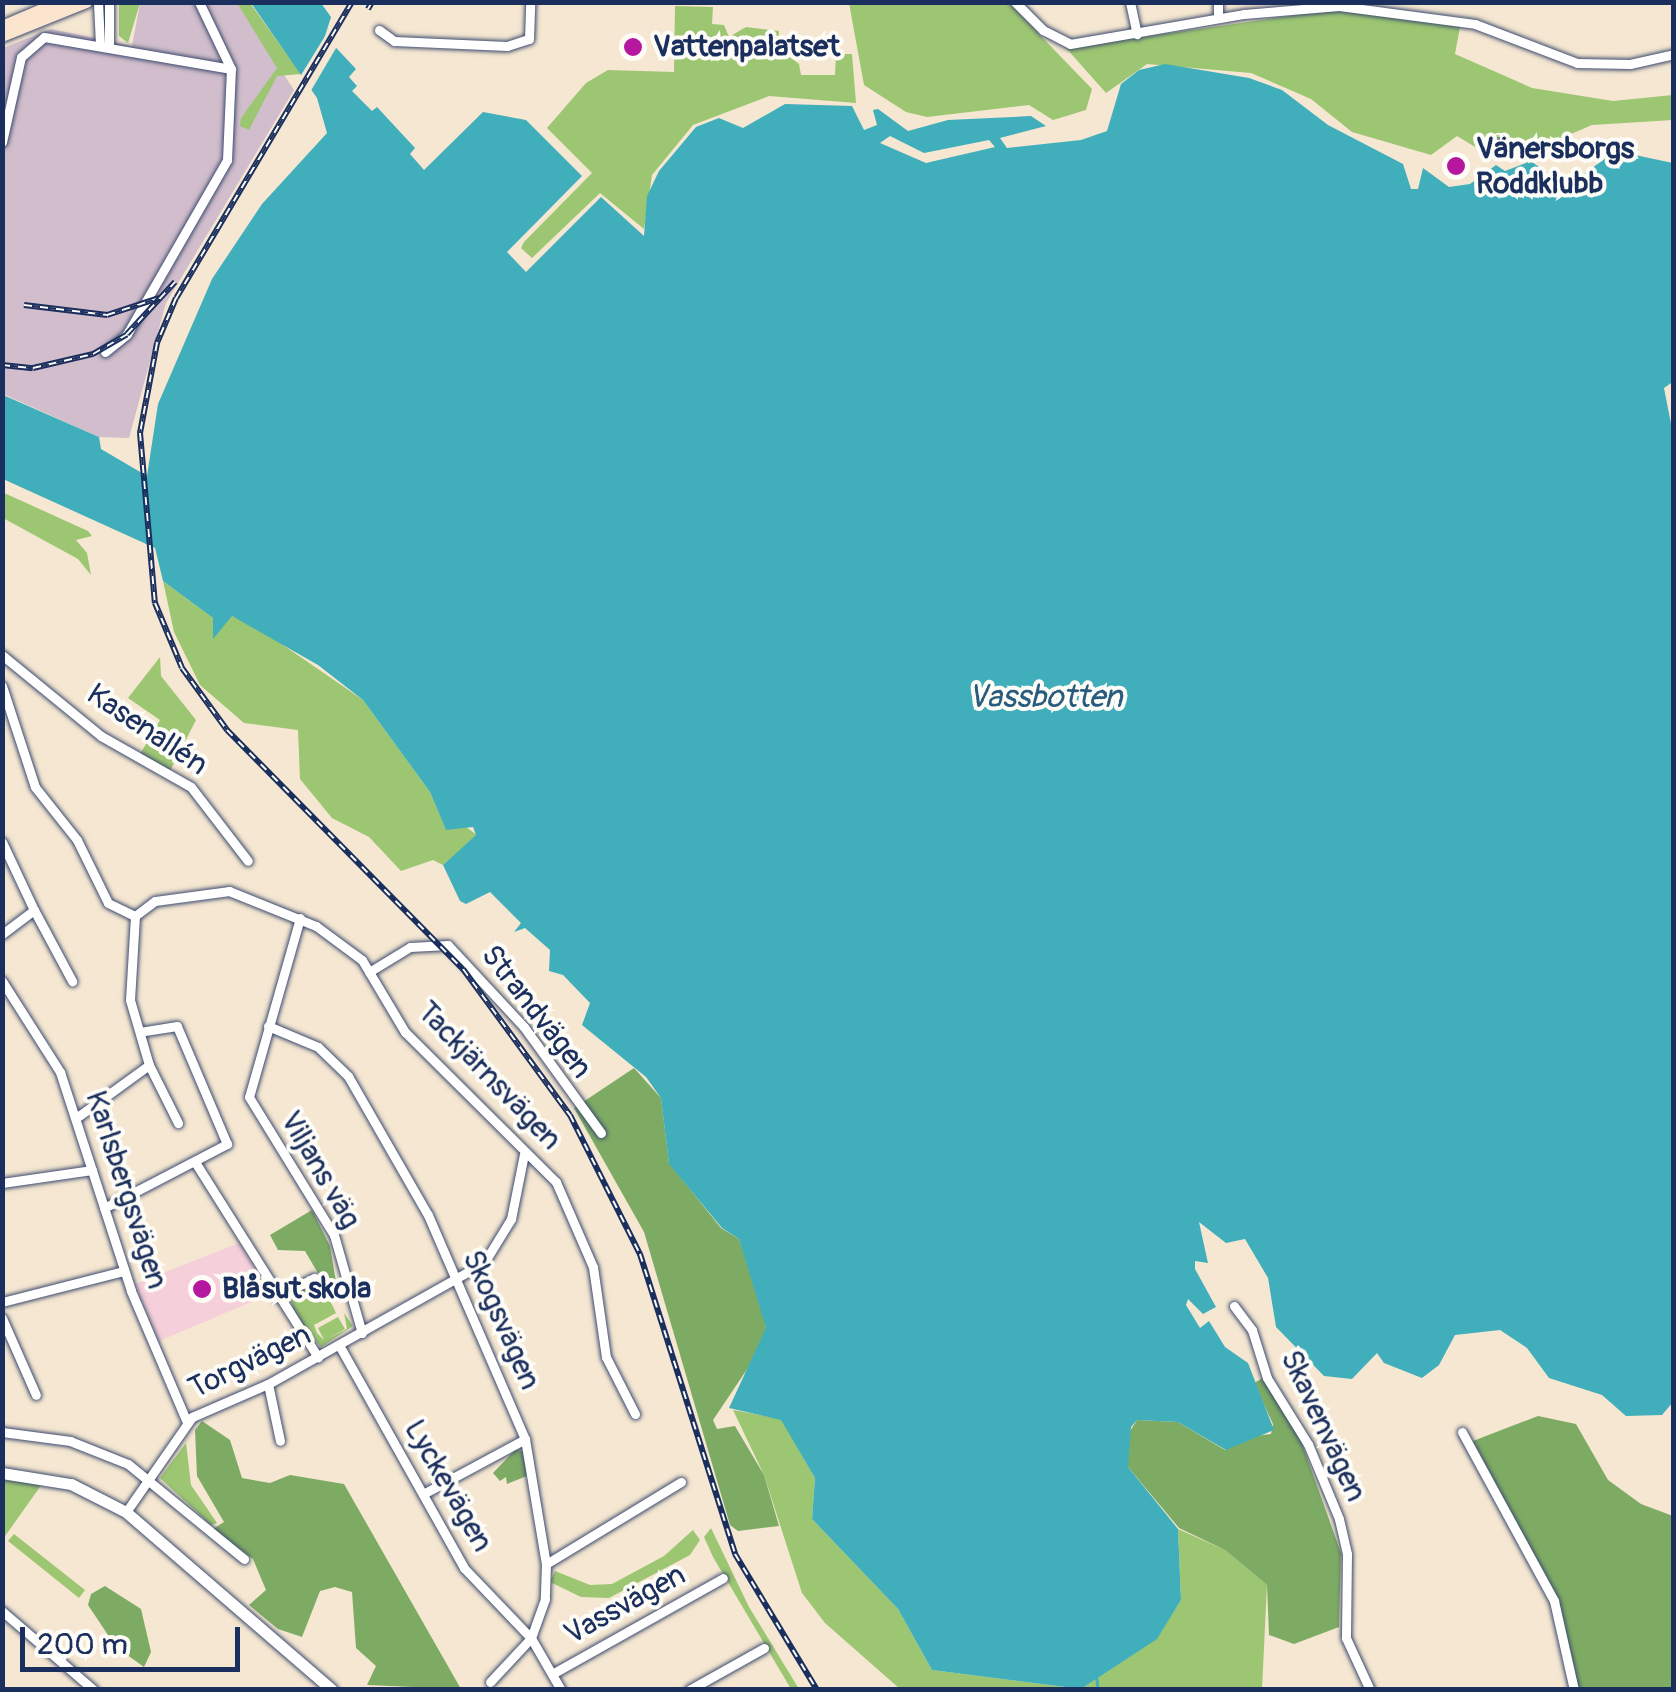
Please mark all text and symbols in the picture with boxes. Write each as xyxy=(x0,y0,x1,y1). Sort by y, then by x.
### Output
place label: Vattenpalatset xyxy=(653,29,840,65)
marker: Vattenpalatset xyxy=(622,36,644,58)
place label: Vänersborgs Roddklubb xyxy=(1476,131,1634,202)
marker: Vänersborgs Roddklubb xyxy=(1445,155,1467,177)
street label: Kasenallén xyxy=(80,677,214,783)
water label: Vassbotten xyxy=(968,678,1122,716)
street label: Strandvägen xyxy=(473,938,599,1086)
street label: Tackjärnsvägen xyxy=(409,994,569,1158)
street label: Karlsbergsvägen xyxy=(77,1086,175,1294)
street label: Viljans väg xyxy=(272,1105,368,1235)
street label: Skogsvägen xyxy=(454,1245,548,1395)
place label: Blåsut skola xyxy=(222,1271,371,1307)
marker: Blåsut skola xyxy=(191,1278,213,1300)
street label: Torgvägen xyxy=(183,1317,317,1407)
street label: Skavenvägen xyxy=(1272,1345,1374,1507)
street label: Lyckevägen xyxy=(396,1414,500,1558)
street label: Vassvägen xyxy=(558,1557,692,1653)
scale bar xyxy=(25,1607,245,1669)
text: 200 m xyxy=(37,1626,128,1663)

